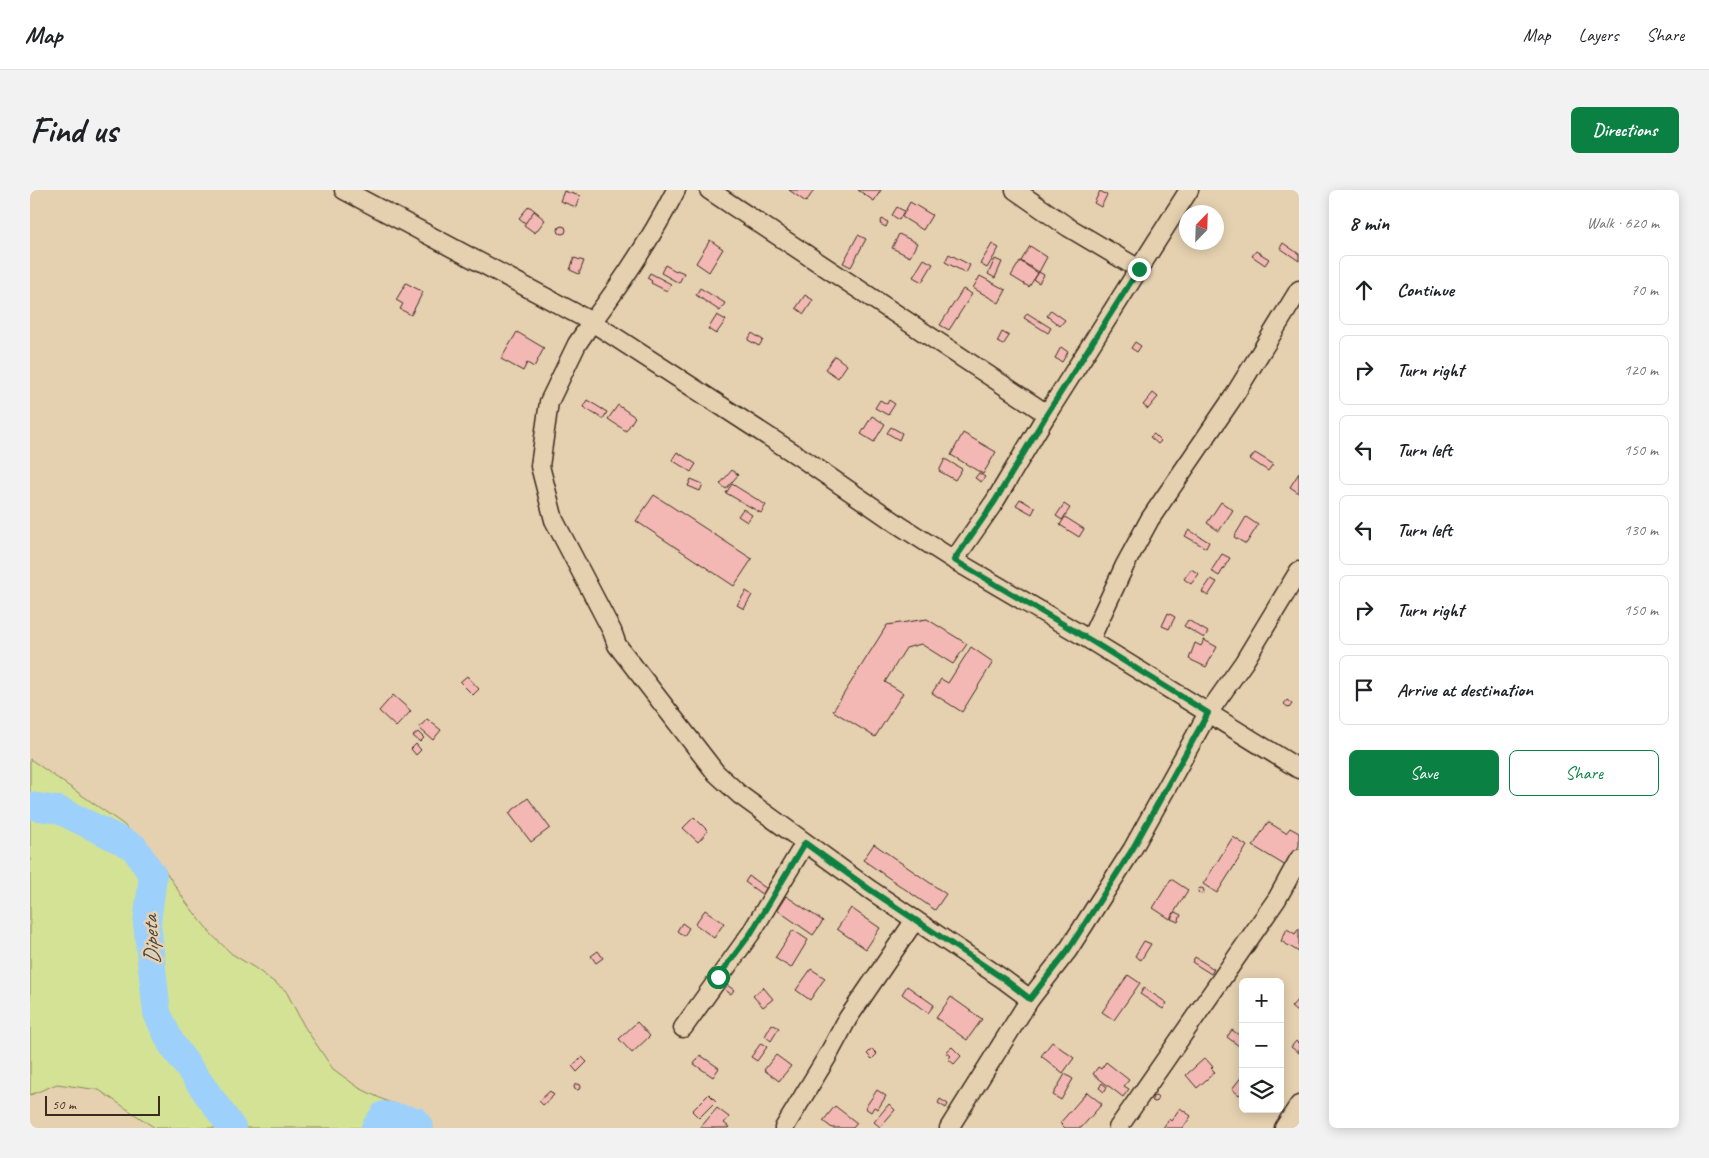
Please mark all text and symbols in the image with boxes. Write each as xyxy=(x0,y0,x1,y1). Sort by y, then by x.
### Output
text: Map xyxy=(25,20,62,50)
text: Map xyxy=(1523,24,1551,46)
text: Layers xyxy=(1579,24,1618,46)
text: Share xyxy=(1646,24,1684,46)
button: Directions xyxy=(1571,107,1679,153)
text: Find us xyxy=(30,108,117,153)
north arrow xyxy=(1179,205,1224,250)
text: 8 min xyxy=(1349,210,1389,236)
text: Walk · 620 m xyxy=(1587,213,1659,233)
route end xyxy=(1128,258,1151,281)
icon: ahead xyxy=(1350,276,1378,304)
text: Continue xyxy=(1397,278,1454,302)
text: 70 m xyxy=(1631,280,1658,300)
icon: right xyxy=(1350,356,1378,384)
text: Turn right xyxy=(1397,358,1464,382)
text: 120 m xyxy=(1624,360,1658,380)
icon: left xyxy=(1350,436,1378,464)
text: Turn left xyxy=(1397,438,1452,462)
text: 150 m xyxy=(1624,440,1658,460)
icon: left xyxy=(1350,516,1378,544)
text: Turn left xyxy=(1397,518,1452,542)
text: 130 m xyxy=(1624,520,1658,540)
icon: right xyxy=(1350,596,1378,624)
text: Turn right xyxy=(1397,598,1464,622)
text: 150 m xyxy=(1624,600,1658,620)
icon: arrive xyxy=(1350,676,1378,704)
text: Arrive at destination xyxy=(1397,678,1533,702)
button: Save xyxy=(1349,750,1499,796)
button: Share xyxy=(1509,750,1659,796)
water label: Dipeta xyxy=(136,912,166,965)
route start xyxy=(707,966,730,989)
map controls xyxy=(1239,978,1284,1113)
button: + xyxy=(1239,978,1284,1023)
button: − xyxy=(1239,1023,1284,1068)
button: layers xyxy=(1239,1068,1284,1113)
scale bar xyxy=(45,1093,160,1116)
text: 50 m xyxy=(52,1096,76,1113)

